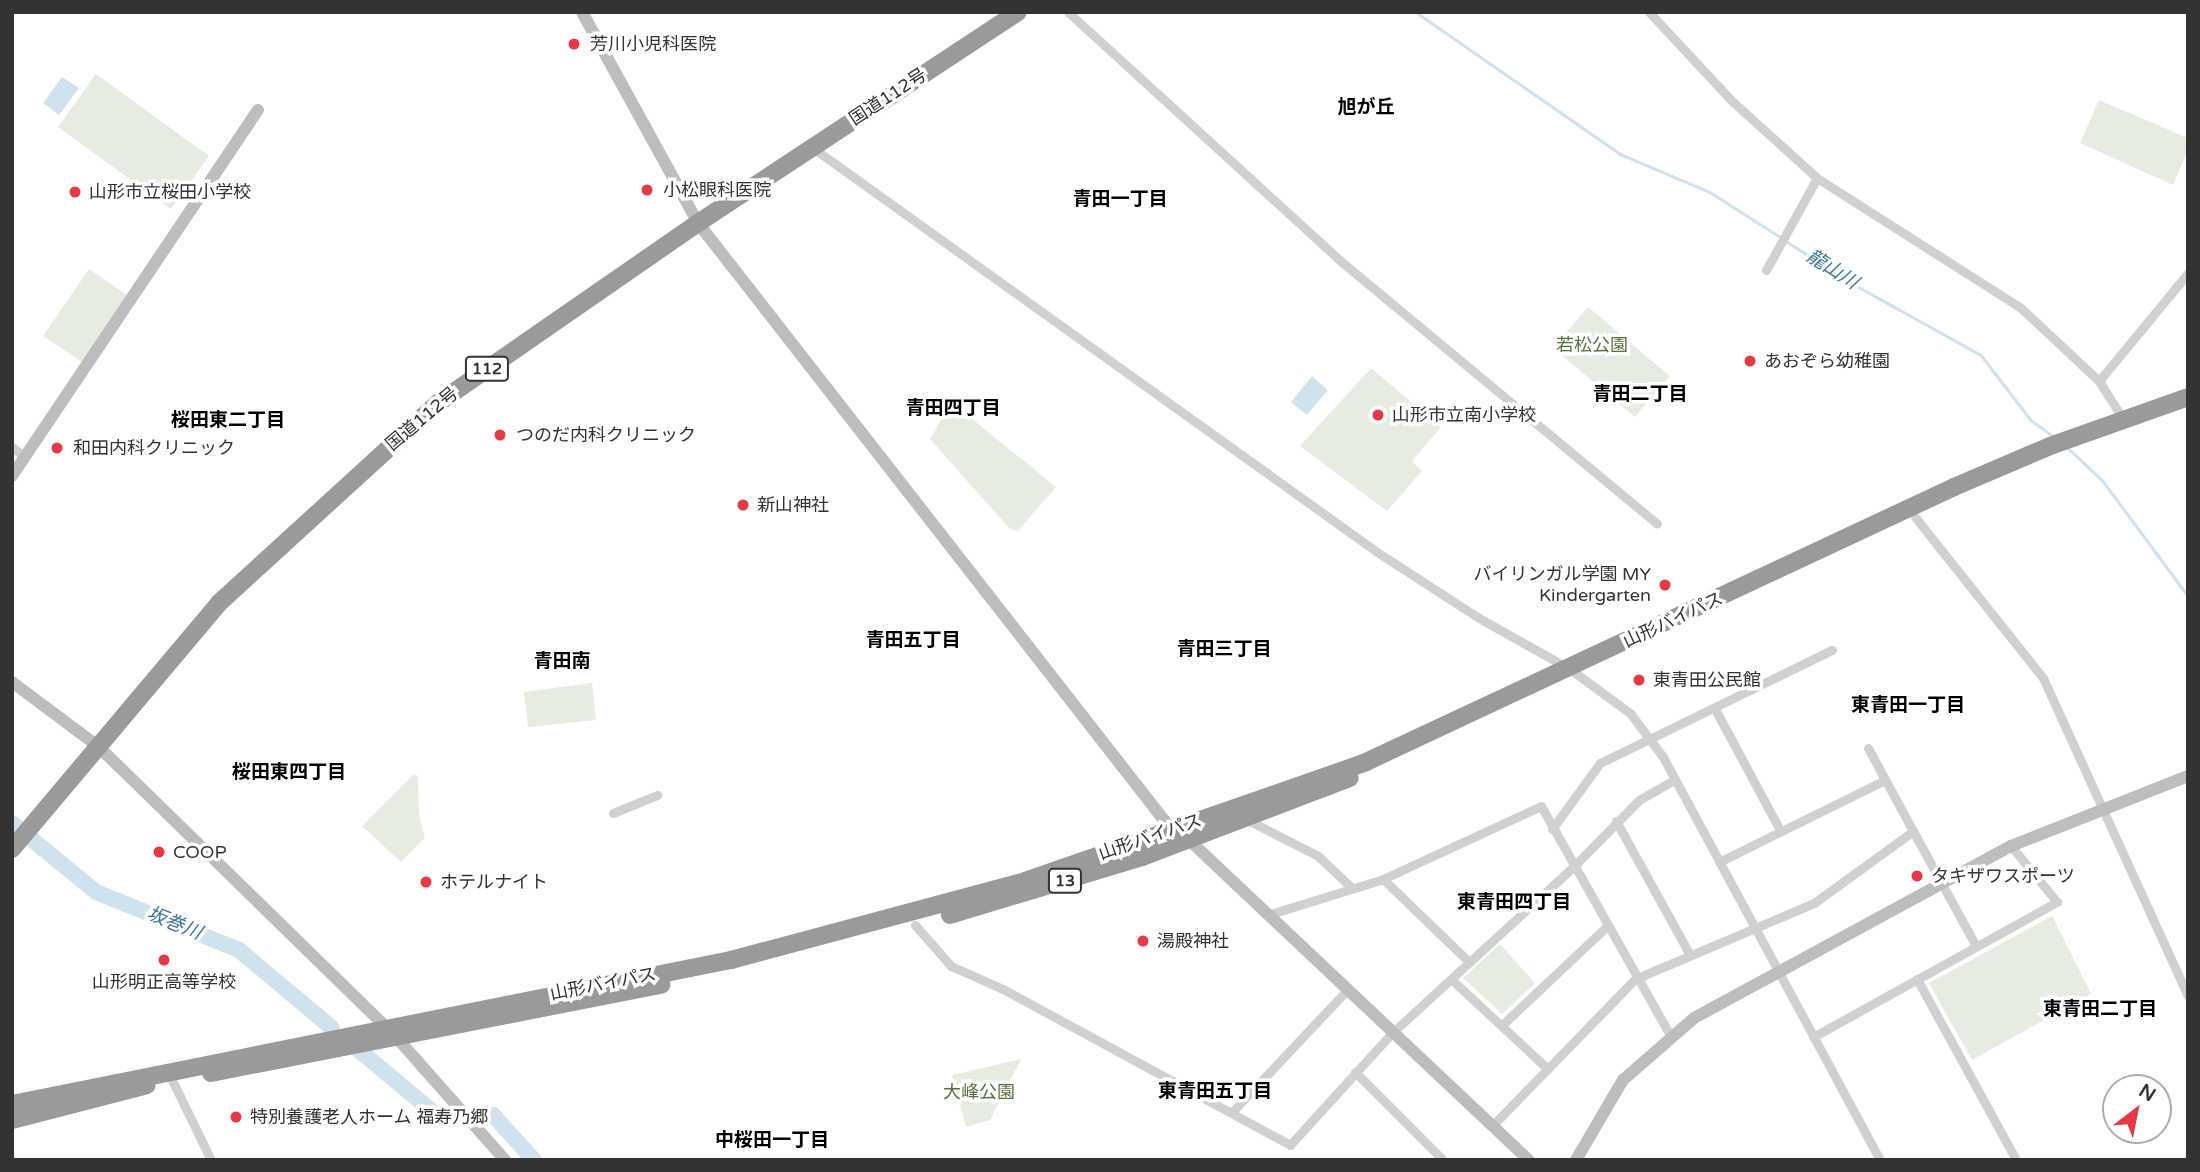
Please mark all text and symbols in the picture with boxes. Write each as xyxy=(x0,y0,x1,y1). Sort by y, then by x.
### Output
place label: 芳川小児科医院 xyxy=(590,33,716,55)
marker: 芳川小児科医院 xyxy=(564,34,584,54)
street label: 国道112号 xyxy=(845,64,931,130)
district label: 旭が丘 xyxy=(1338,97,1394,119)
place label: 小松眼科医院 xyxy=(663,179,771,201)
marker: 小松眼科医院 xyxy=(637,180,657,200)
place label: 山形市立桜田小学校 xyxy=(89,181,251,203)
marker: 山形市立桜田小学校 xyxy=(67,184,83,200)
district label: 青田一丁目 xyxy=(1073,189,1167,211)
water label: 龍山川 xyxy=(1802,245,1862,295)
park label: 若松公園 xyxy=(1556,334,1628,356)
place label: あおぞら幼稚園 xyxy=(1764,350,1890,372)
marker: あおぞら幼稚園 xyxy=(1742,353,1758,369)
road number: 112 xyxy=(464,356,510,382)
street label: 国道112号 xyxy=(381,382,463,456)
district label: 青田二丁目 xyxy=(1593,384,1687,406)
district label: 青田四丁目 xyxy=(906,398,1000,420)
place label: 山形市立南小学校 xyxy=(1392,404,1536,426)
marker: 山形市立南小学校 xyxy=(1370,407,1386,423)
district label: 桜田東二丁目 xyxy=(171,410,285,432)
place label: つのだ内科クリニック xyxy=(516,424,696,446)
marker: つのだ内科クリニック xyxy=(490,425,510,445)
place label: 和田内科クリニック xyxy=(73,437,235,459)
marker: 和田内科クリニック xyxy=(47,438,67,458)
place label: 新山神社 xyxy=(757,494,829,516)
marker: 新山神社 xyxy=(735,497,751,513)
place label: バイリンガル学園 MY Kindergarten xyxy=(1473,564,1651,606)
marker: バイリンガル学園 MY Kindergarten xyxy=(1657,577,1673,593)
street label: 山形バイパス xyxy=(1619,587,1727,653)
district label: 青田五丁目 xyxy=(866,630,960,652)
district label: 青田三丁目 xyxy=(1177,639,1271,661)
district label: 青田南 xyxy=(534,651,590,673)
place label: 東青田公民館 xyxy=(1653,669,1761,691)
marker: 東青田公民館 xyxy=(1631,672,1647,688)
district label: 東青田一丁目 xyxy=(1851,695,1965,717)
district label: 桜田東四丁目 xyxy=(232,762,346,784)
street label: 山形バイパス xyxy=(1095,809,1205,865)
place label: COOP xyxy=(173,841,226,863)
marker: COOP xyxy=(151,844,167,860)
place label: タキザワスポーツ xyxy=(1931,865,2075,887)
road number: 13 xyxy=(1048,868,1082,894)
marker: タキザワスポーツ xyxy=(1909,868,1925,884)
place label: ホテルナイト xyxy=(440,871,548,893)
marker: ホテルナイト xyxy=(418,874,434,890)
district label: 東青田四丁目 xyxy=(1457,892,1571,914)
water label: 坂巻川 xyxy=(143,903,205,945)
place label: 湯殿神社 xyxy=(1157,930,1229,952)
marker: 湯殿神社 xyxy=(1135,933,1151,949)
marker: 山形明正高等学校 xyxy=(156,952,172,968)
street label: 山形バイパス xyxy=(548,963,658,1005)
place label: 山形明正高等学校 xyxy=(92,971,236,993)
district label: 東青田二丁目 xyxy=(2043,999,2157,1021)
north arrow xyxy=(2102,1074,2172,1144)
text: N xyxy=(2135,1080,2159,1106)
park label: 大峰公園 xyxy=(943,1081,1015,1103)
district label: 東青田五丁目 xyxy=(1158,1081,1272,1103)
place label: 特別養護老人ホーム 福寿乃郷 xyxy=(250,1106,489,1128)
marker: 特別養護老人ホーム 福寿乃郷 xyxy=(228,1109,244,1125)
district label: 中桜田一丁目 xyxy=(715,1130,829,1152)

